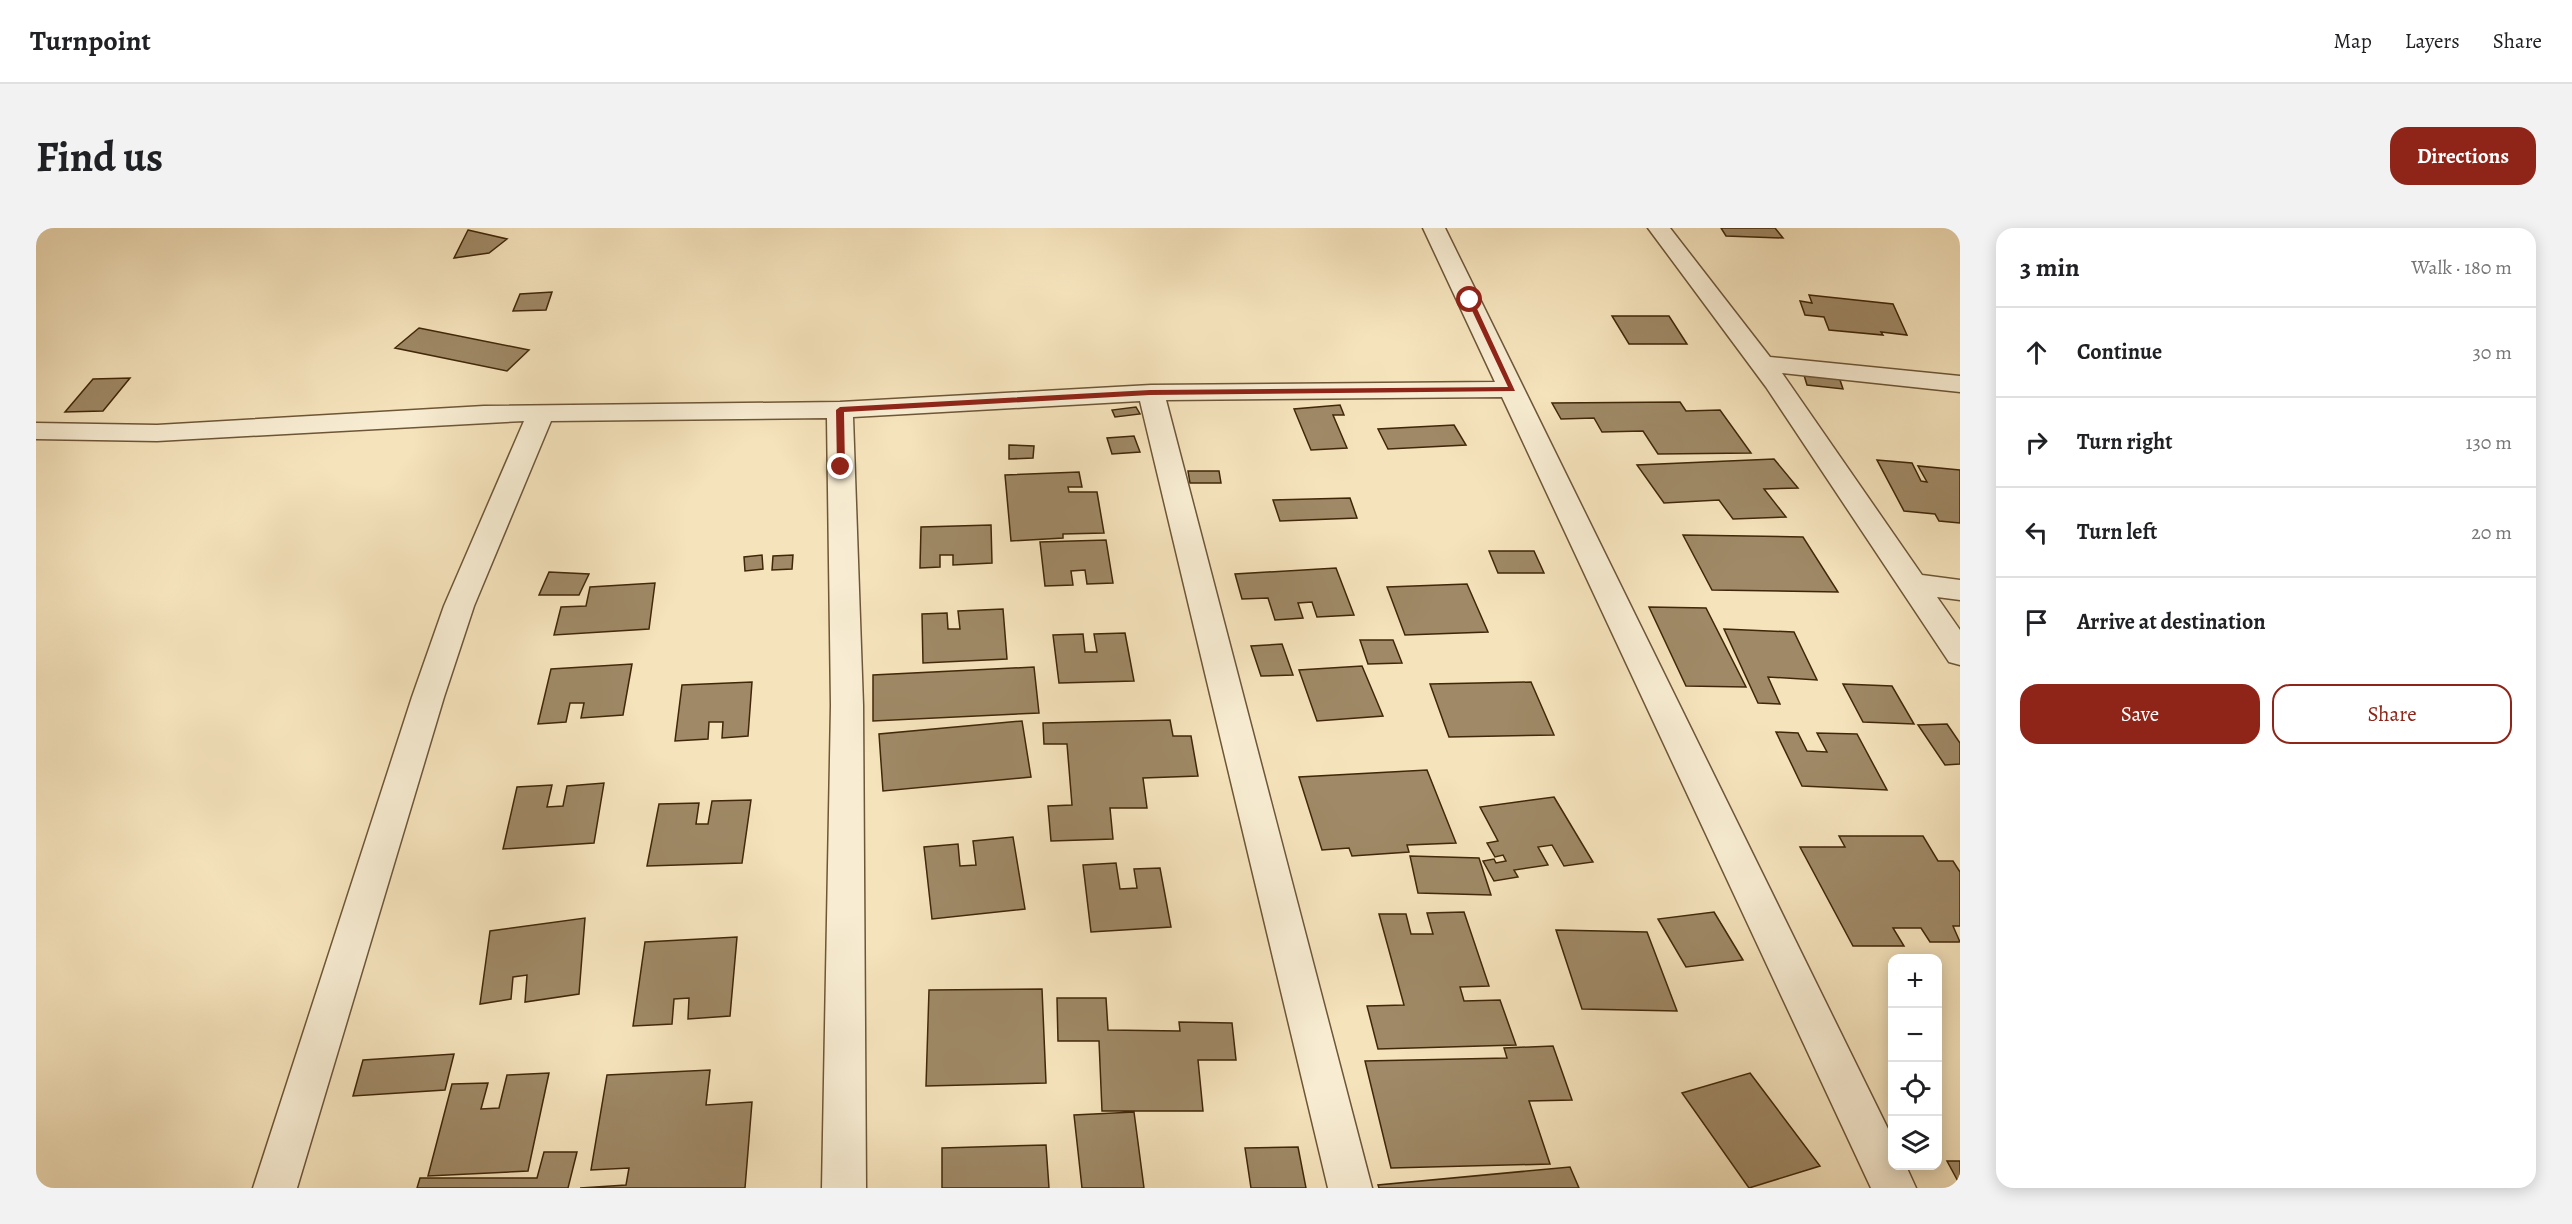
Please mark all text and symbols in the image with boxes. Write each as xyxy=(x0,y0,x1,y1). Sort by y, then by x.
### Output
text: Turnpoint xyxy=(30,22,151,60)
text: Map xyxy=(2333,27,2372,55)
text: Layers xyxy=(2405,27,2460,55)
text: Share xyxy=(2493,27,2542,55)
button: Directions xyxy=(2390,127,2536,185)
text: Find us xyxy=(36,128,163,185)
text: 3 min xyxy=(2020,250,2080,285)
text: Walk · 180 m xyxy=(2411,254,2512,281)
route start xyxy=(1456,286,1482,312)
icon: ahead xyxy=(2020,336,2053,369)
text: Continue xyxy=(2077,337,2162,367)
text: 30 m xyxy=(2472,339,2512,366)
icon: right xyxy=(2020,426,2053,459)
text: Turn right xyxy=(2077,427,2173,457)
text: 130 m xyxy=(2466,429,2512,456)
route end xyxy=(827,453,853,479)
icon: left xyxy=(2020,516,2053,549)
text: Turn left xyxy=(2077,517,2157,547)
text: 20 m xyxy=(2471,519,2512,546)
icon: arrive xyxy=(2020,606,2053,639)
text: Arrive at destination xyxy=(2077,607,2266,637)
button: Save xyxy=(2020,684,2260,744)
button: Share xyxy=(2272,684,2512,744)
map controls xyxy=(1888,954,1942,1170)
button: + xyxy=(1888,954,1942,1008)
button: − xyxy=(1888,1008,1942,1062)
button: locate xyxy=(1888,1062,1942,1116)
button: layers xyxy=(1888,1116,1942,1170)

